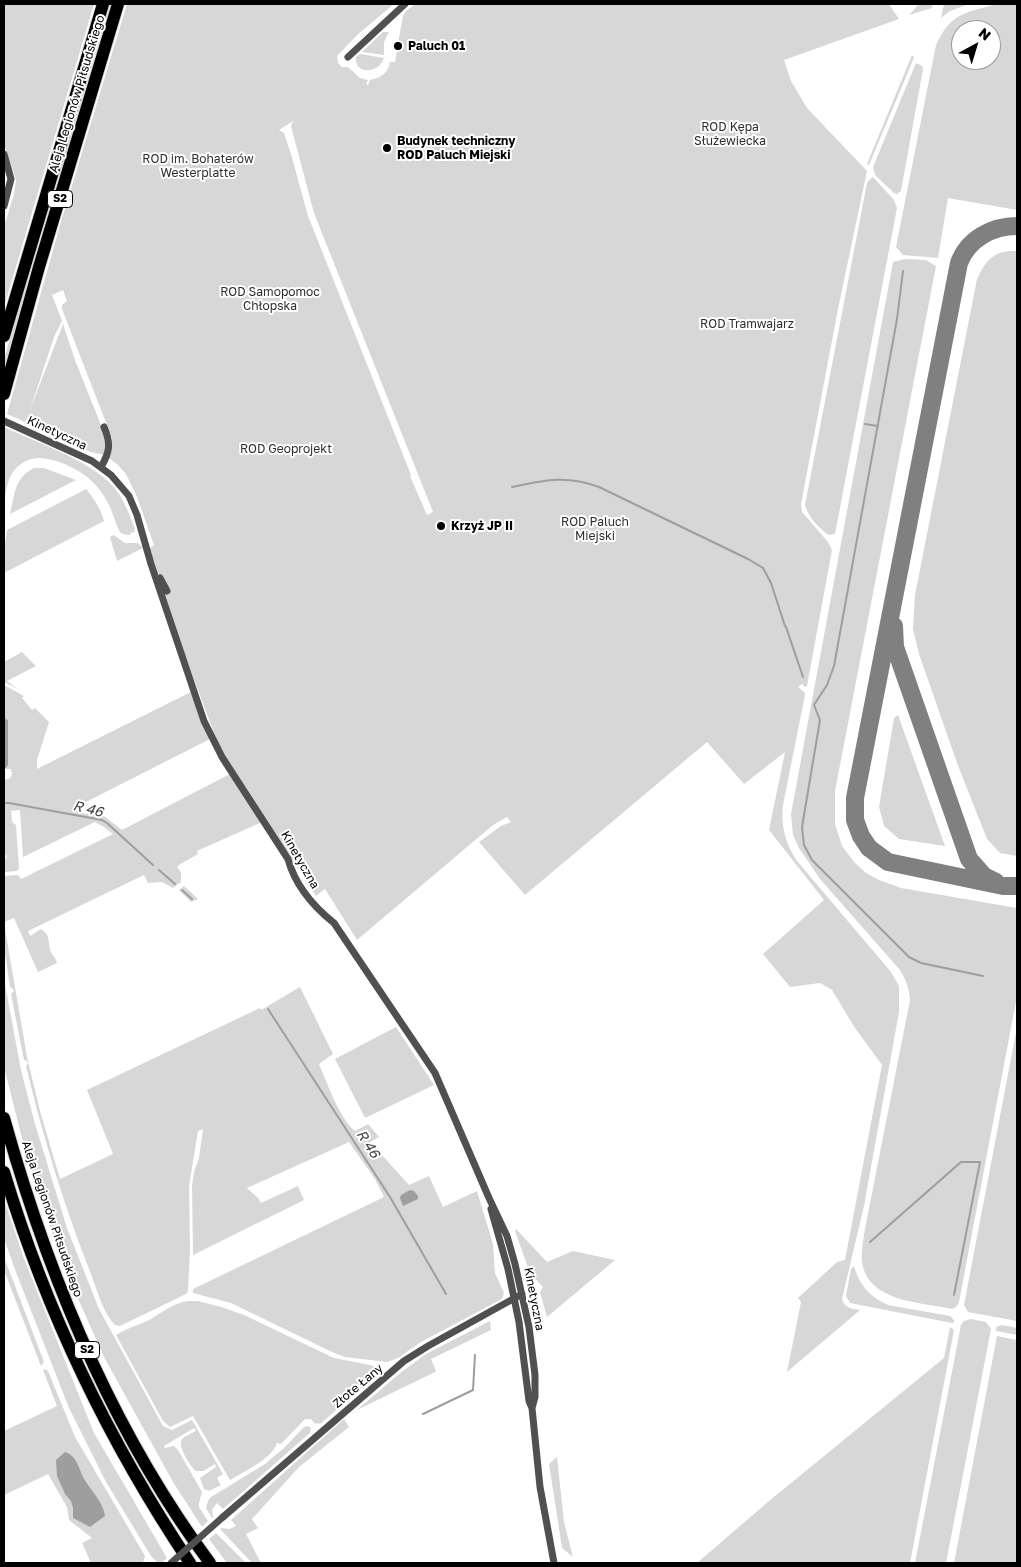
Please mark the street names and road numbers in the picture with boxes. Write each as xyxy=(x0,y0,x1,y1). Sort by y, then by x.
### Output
street label: Aleja Legionów Piłsudskiego xyxy=(46,13,108,175)
road number: S2 xyxy=(48,190,72,208)
street label: Kinetyczna xyxy=(25,413,89,453)
street label: Kinetyczna xyxy=(278,829,322,891)
street label: Aleja Legionów Piłsudskiego xyxy=(18,1139,86,1299)
street label: Kinetyczna xyxy=(521,1266,547,1332)
road number: S2 xyxy=(74,1342,100,1358)
street label: Złote Łany xyxy=(330,1361,386,1411)

